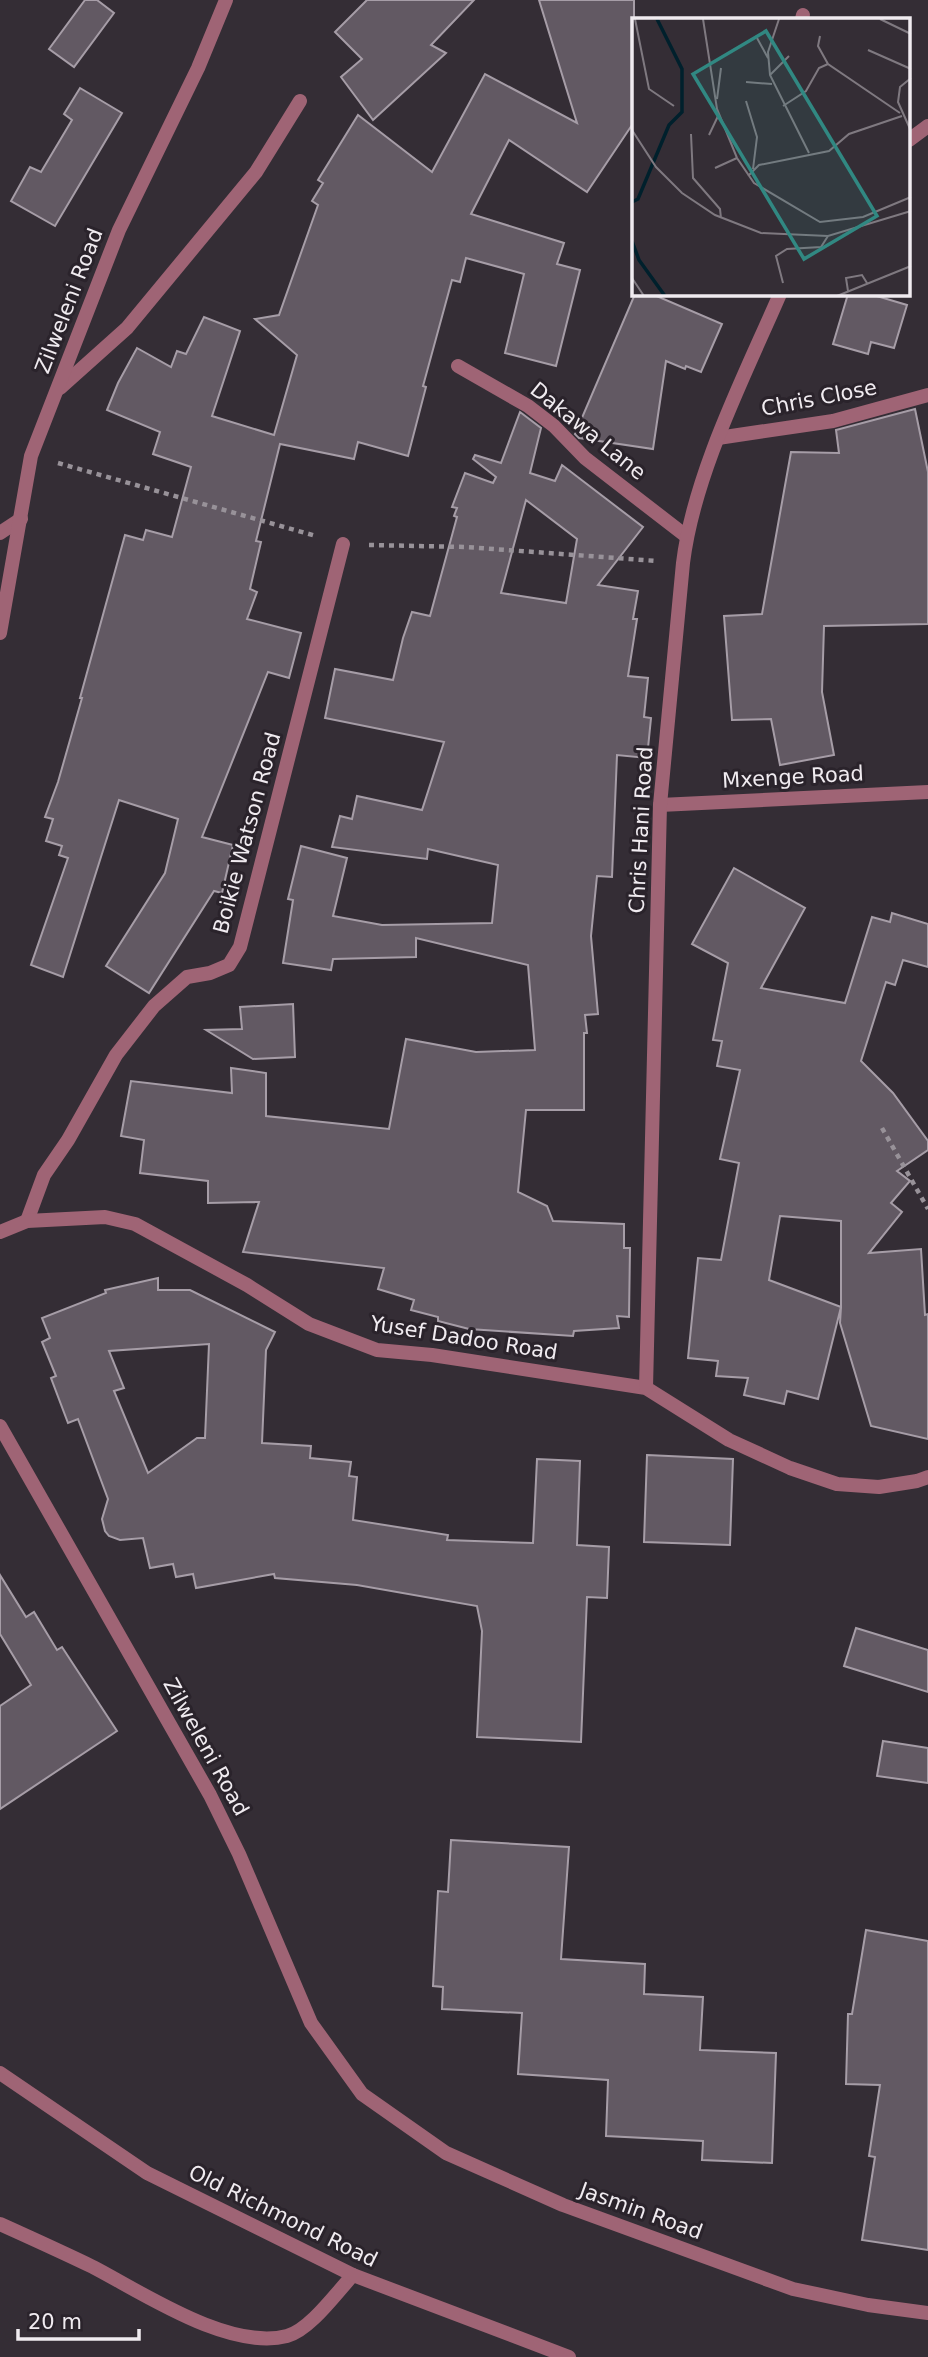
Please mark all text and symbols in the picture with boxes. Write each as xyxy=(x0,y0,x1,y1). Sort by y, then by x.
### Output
inset map xyxy=(632,18,911,296)
street label: Zilweleni Road xyxy=(30,225,108,377)
street label: Chris Close xyxy=(759,375,879,421)
street label: Dakawa Lane xyxy=(526,377,650,485)
street label: Boikie Watson Road xyxy=(209,730,285,936)
street label: Chris Hani Road xyxy=(625,746,657,914)
street label: Mxenge Road xyxy=(722,761,864,793)
street label: Yusef Dadoo Road xyxy=(368,1311,559,1365)
street label: Zilweleni Road xyxy=(158,1674,254,1820)
street label: Old Richmond Road xyxy=(185,2160,381,2272)
street label: Jasmin Road xyxy=(574,2177,706,2244)
scale bar xyxy=(18,2298,138,2342)
text: 20 m xyxy=(28,2310,82,2334)

